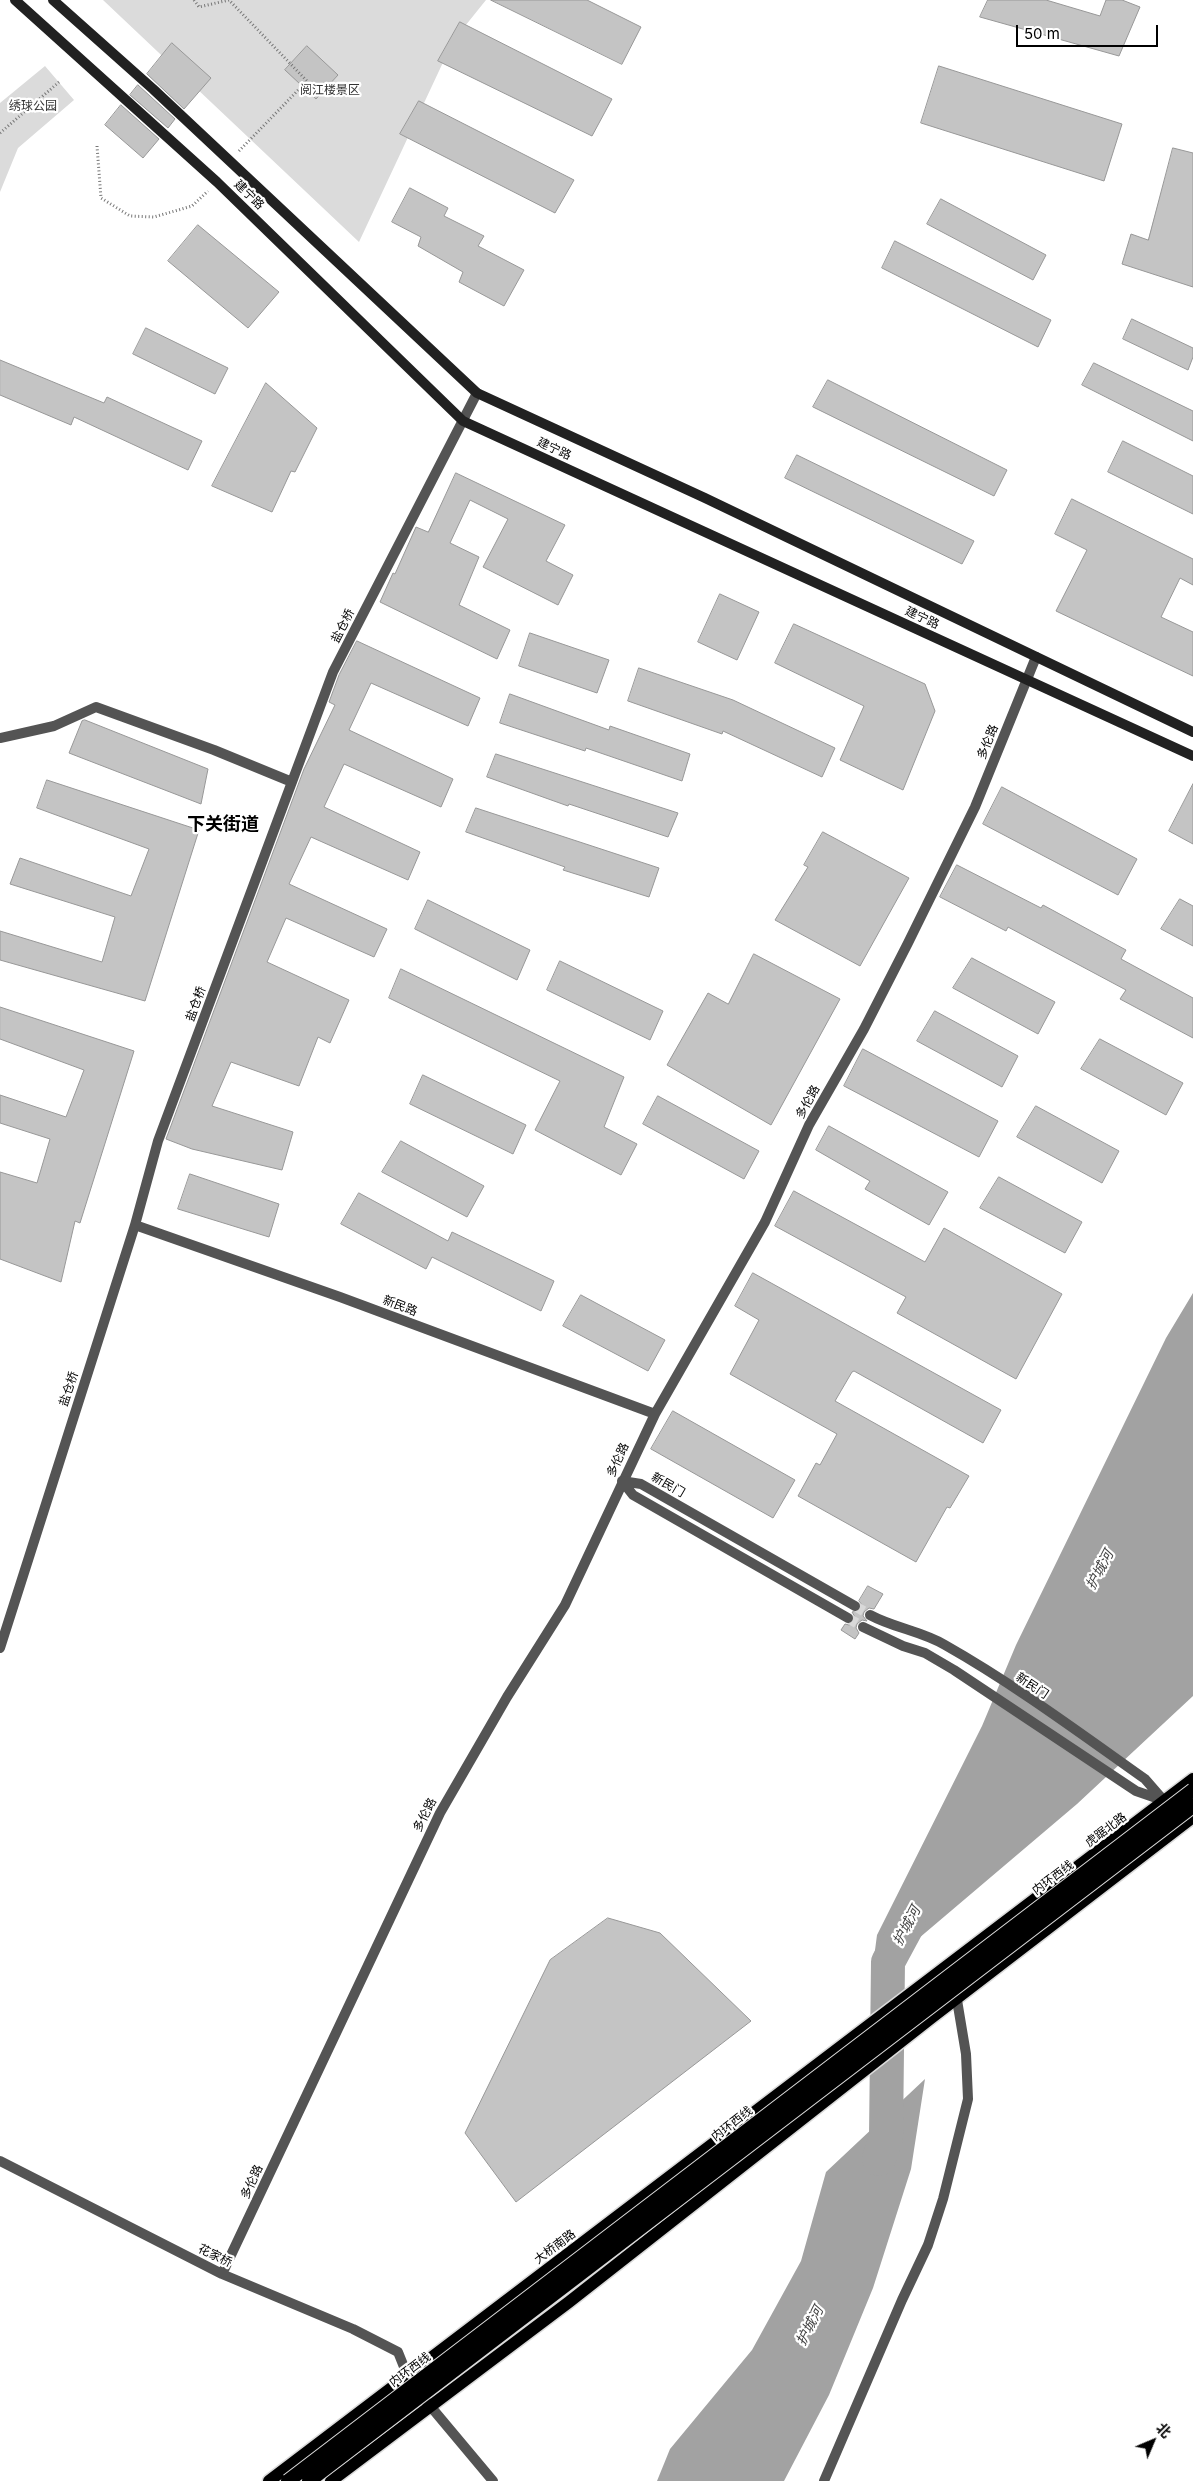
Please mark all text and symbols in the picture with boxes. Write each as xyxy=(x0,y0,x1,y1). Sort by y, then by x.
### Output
scale bar xyxy=(1018,15,1160,47)
text: 50 m xyxy=(1024,24,1060,43)
park label: 阅江楼景区 xyxy=(300,83,360,97)
park label: 绣球公园 xyxy=(9,99,57,113)
street label: 建宁路 xyxy=(231,177,267,213)
street label: 建宁路 xyxy=(535,435,573,463)
street label: 建宁路 xyxy=(903,604,941,632)
street label: 盐仓桥 xyxy=(328,607,358,645)
street label: 多伦路 xyxy=(975,723,1001,761)
district label: 下关街道 xyxy=(187,814,259,836)
street label: 盐仓桥 xyxy=(183,985,209,1023)
street label: 多伦路 xyxy=(793,1083,823,1121)
street label: 新民路 xyxy=(381,1293,419,1319)
street label: 盐仓桥 xyxy=(57,1370,81,1408)
street label: 多伦路 xyxy=(604,1441,632,1479)
street label: 新民门 xyxy=(649,1470,687,1500)
water label: 护城河 xyxy=(1083,1548,1117,1592)
street label: 新民门 xyxy=(1013,1670,1051,1702)
street label: 多伦路 xyxy=(410,1796,440,1834)
street label: 虎踞北路 xyxy=(1082,1810,1130,1850)
street label: 内环西线 xyxy=(1029,1858,1077,1898)
water label: 护城河 xyxy=(890,1904,924,1948)
street label: 内环西线 xyxy=(709,2104,755,2144)
street label: 多伦路 xyxy=(238,2163,266,2201)
street label: 大桥南路 xyxy=(531,2227,579,2267)
street label: 花家桥 xyxy=(196,2242,234,2270)
water label: 护城河 xyxy=(793,2303,827,2349)
street label: 内环西线 xyxy=(386,2350,434,2390)
north arrow xyxy=(1128,2416,1178,2466)
text: 北 xyxy=(1153,2419,1175,2441)

